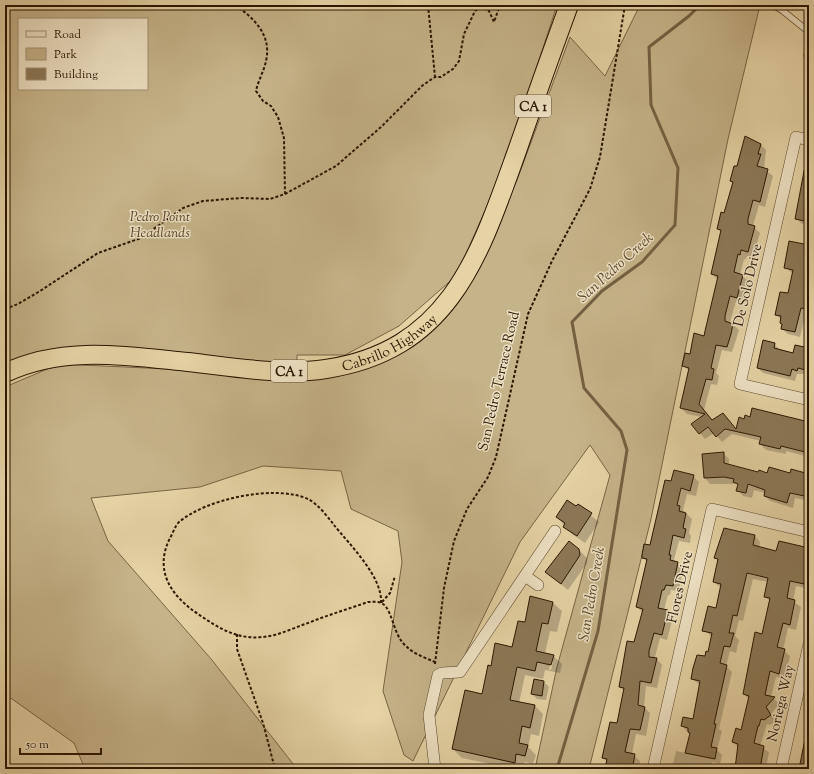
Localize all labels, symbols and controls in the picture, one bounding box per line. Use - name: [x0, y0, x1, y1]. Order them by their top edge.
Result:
- legend: [18, 18, 148, 90]
- text: Road: [54, 26, 81, 44]
- text: Park: [54, 46, 77, 64]
- text: Building: [54, 66, 98, 84]
- road number: CA 1: [515, 95, 551, 117]
- park label: Pedro Point Headlands: [130, 208, 190, 244]
- water label: San Pedro Creek: [574, 228, 659, 308]
- street label: De Solo Drive: [730, 242, 768, 329]
- street label: San Pedro Terrace Road: [474, 310, 526, 453]
- street label: Cabrillo Highway: [340, 311, 443, 378]
- road number: CA 1: [271, 360, 307, 382]
- water label: San Pedro Creek: [574, 545, 611, 643]
- street label: Flores Drive: [663, 550, 699, 625]
- street label: Noriega Way: [763, 663, 801, 744]
- scale bar: [20, 730, 101, 756]
- text: 50 m: [25, 736, 49, 754]

